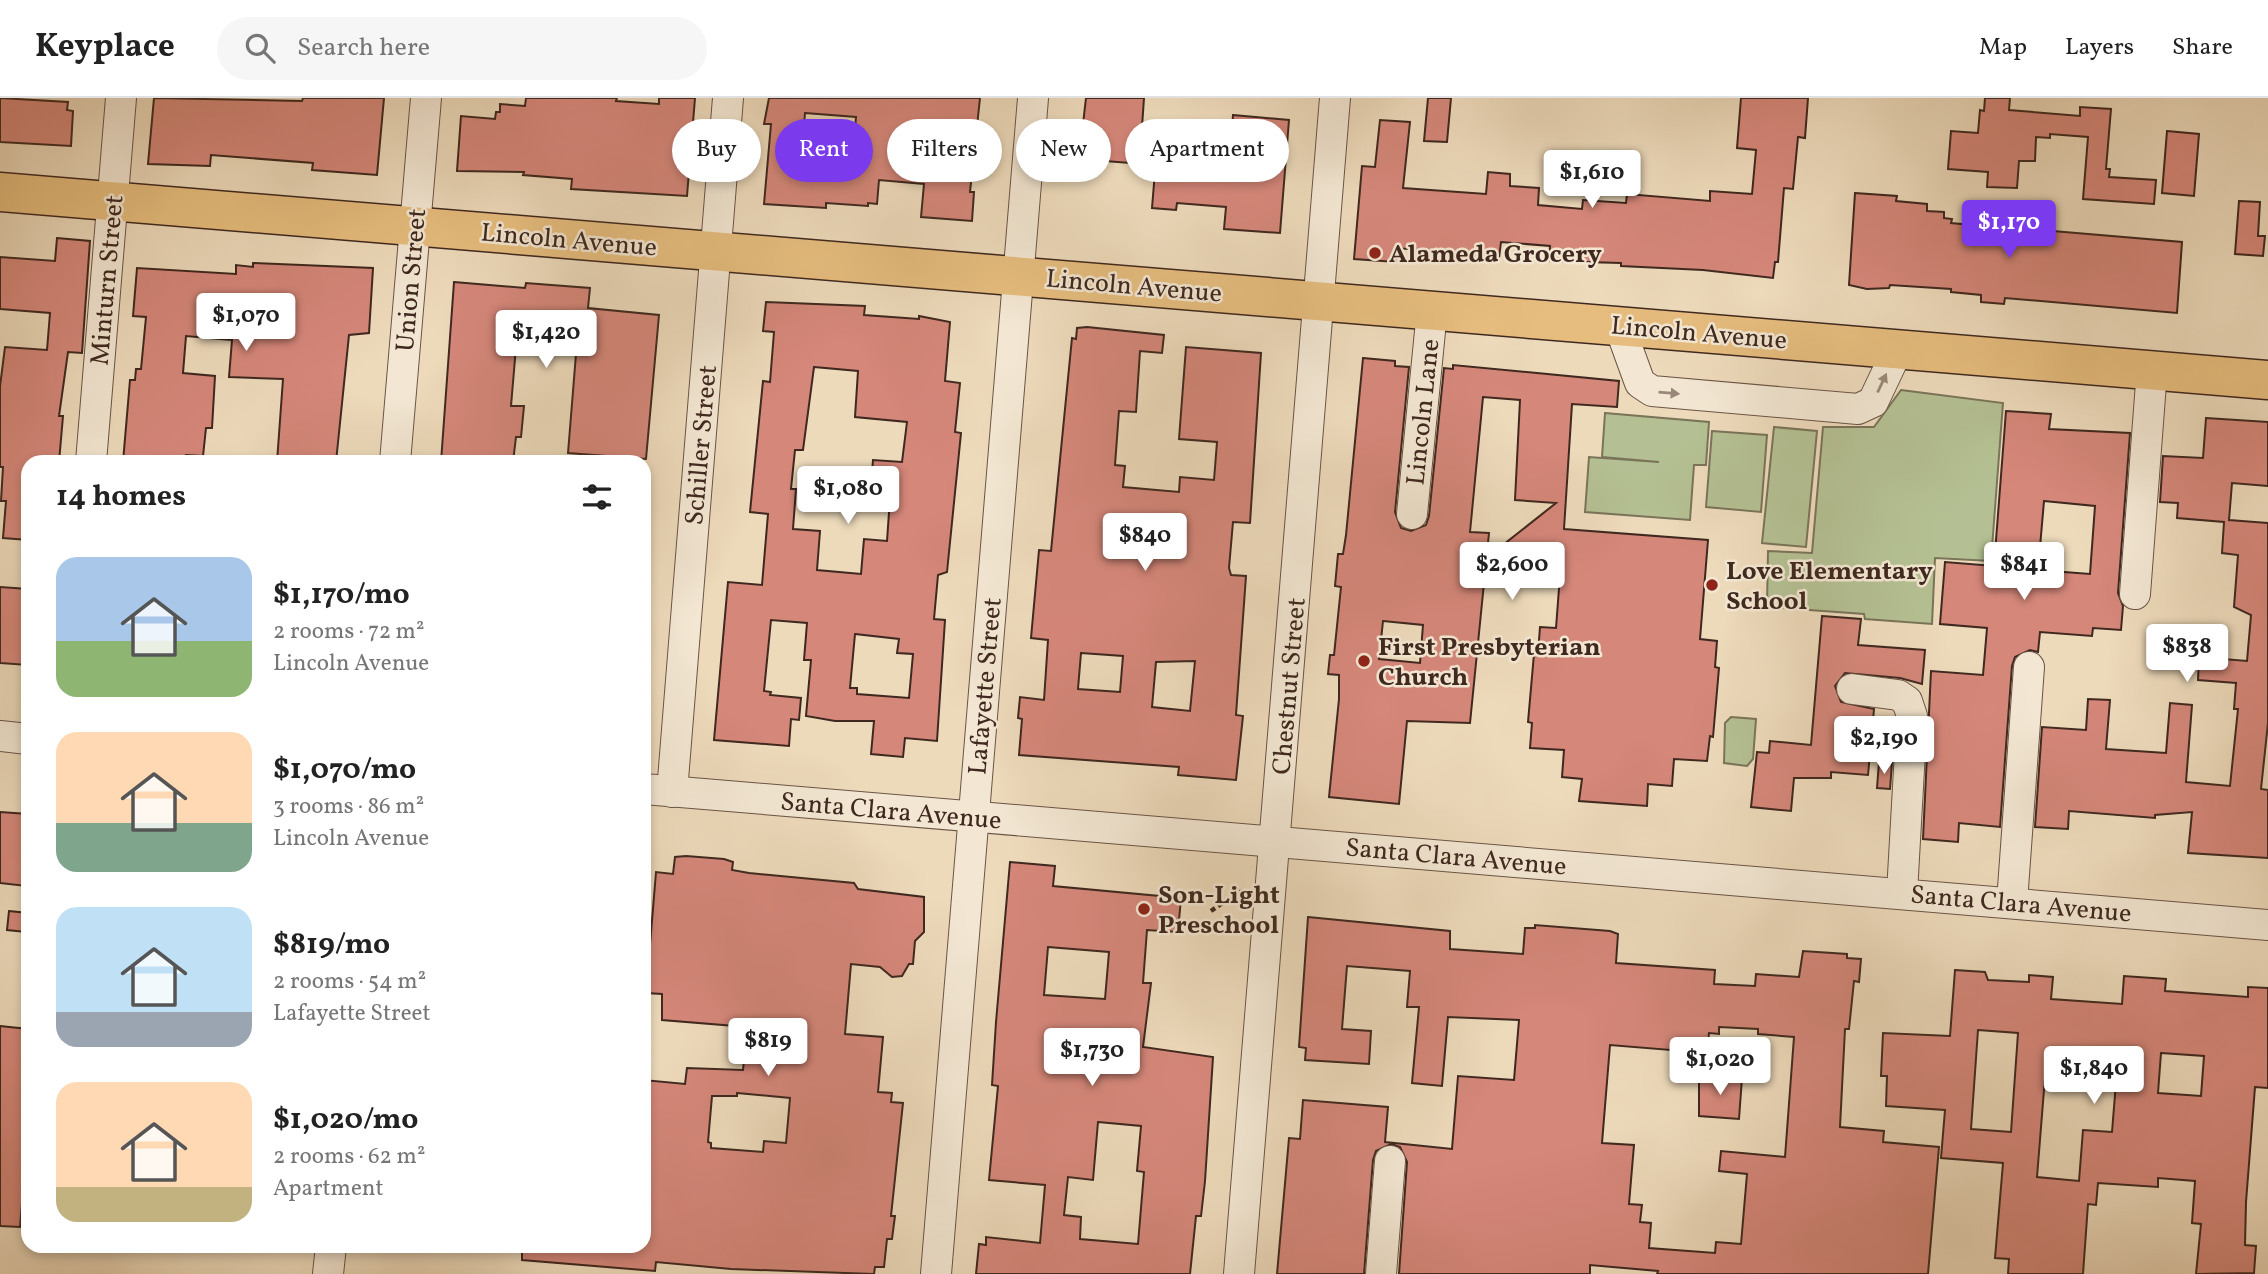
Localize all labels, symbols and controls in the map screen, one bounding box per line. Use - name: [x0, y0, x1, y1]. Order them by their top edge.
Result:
- search box: [217, 17, 707, 80]
- text: Keyplace: [35, 25, 175, 71]
- icon: search: [241, 29, 279, 67]
- text: Search here: [297, 30, 430, 66]
- text: Map: [1979, 31, 2027, 65]
- text: Layers: [2065, 31, 2134, 65]
- text: Share: [2172, 31, 2233, 65]
- chip: Buy: [672, 119, 761, 182]
- chip: Rent: [775, 119, 873, 182]
- chip: Filters: [887, 119, 1002, 182]
- chip: New: [1016, 119, 1111, 182]
- chip: Apartment: [1125, 119, 1289, 182]
- pin: $1,610: [1535, 150, 1649, 210]
- text: $1,610: [1560, 157, 1624, 189]
- street label: Minturn Street: [83, 193, 133, 367]
- pin: $1,170: [1952, 200, 2066, 260]
- street label: Union Street: [388, 207, 436, 353]
- text: $1,170: [1978, 207, 2040, 239]
- street label: Lincoln Avenue: [479, 215, 658, 267]
- place label: Alameda Grocery: [1389, 237, 1602, 273]
- marker: Alameda Grocery: [1367, 245, 1383, 261]
- street label: Lincoln Avenue: [1044, 261, 1223, 313]
- pin: $1,070: [189, 294, 303, 353]
- text: $1,070: [212, 300, 280, 332]
- street label: Lincoln Avenue: [1609, 308, 1788, 360]
- pin: $1,420: [489, 310, 603, 370]
- text: $1,420: [512, 317, 580, 349]
- street label: Lincoln Lane: [1398, 337, 1450, 487]
- street label: Schiller Street: [677, 364, 727, 527]
- one-way arrow: [1876, 373, 1888, 393]
- one-way arrow: [1658, 388, 1680, 399]
- pin: $1,080: [791, 466, 905, 526]
- text: $1,080: [813, 473, 883, 505]
- text: 14 homes: [56, 476, 186, 518]
- icon: filters: [578, 478, 616, 516]
- pin: $840: [1104, 514, 1186, 573]
- text: $840: [1119, 520, 1171, 552]
- pin: $2,600: [1455, 542, 1569, 602]
- pin: $841: [1983, 542, 2065, 602]
- text: $2,600: [1476, 549, 1548, 581]
- text: $841: [2000, 549, 2048, 581]
- place label: Love Elementary School: [1726, 554, 1933, 620]
- text: $1,170/mo: [273, 574, 410, 616]
- marker: Love Elementary School: [1704, 577, 1720, 593]
- icon: home: [112, 585, 196, 669]
- street label: Lafayette Street: [960, 596, 1012, 776]
- street label: Chestnut Street: [1264, 596, 1316, 776]
- text: 2 rooms · 72 m²: [273, 616, 424, 648]
- pin: $838: [2146, 624, 2228, 684]
- place label: First Presbyterian Church: [1378, 630, 1601, 696]
- text: $838: [2162, 631, 2212, 663]
- text: Lincoln Avenue: [273, 648, 429, 680]
- marker: First Presbyterian Church: [1356, 653, 1372, 669]
- pin: $2,190: [1827, 716, 1941, 776]
- text: $2,190: [1850, 723, 1918, 755]
- text: $1,070/mo: [273, 749, 416, 791]
- icon: home: [112, 760, 196, 844]
- street label: Santa Clara Avenue: [779, 784, 1003, 840]
- text: 3 rooms · 86 m²: [273, 791, 424, 823]
- text: Lincoln Avenue: [273, 823, 429, 855]
- street label: Santa Clara Avenue: [1344, 830, 1568, 886]
- street label: Santa Clara Avenue: [1909, 877, 2133, 933]
- place label: Son-Light Preschool: [1158, 878, 1280, 944]
- marker: Son-Light Preschool: [1136, 901, 1152, 917]
- text: $819/mo: [273, 924, 390, 966]
- icon: home: [112, 935, 196, 1019]
- text: 2 rooms · 54 m²: [273, 966, 426, 998]
- text: Lafayette Street: [273, 998, 431, 1030]
- pin: $819: [727, 1018, 809, 1078]
- text: $819: [744, 1025, 792, 1057]
- pin: $1,730: [1035, 1028, 1149, 1088]
- text: $1,730: [1060, 1035, 1124, 1067]
- pin: $1,020: [1663, 1038, 1777, 1097]
- text: $1,020: [1686, 1044, 1754, 1076]
- pin: $1,840: [2037, 1046, 2151, 1106]
- text: $1,840: [2060, 1053, 2128, 1085]
- text: $1,020/mo: [273, 1099, 418, 1141]
- icon: home: [112, 1110, 196, 1194]
- text: 2 rooms · 62 m²: [273, 1141, 425, 1173]
- text: Apartment: [273, 1173, 384, 1205]

